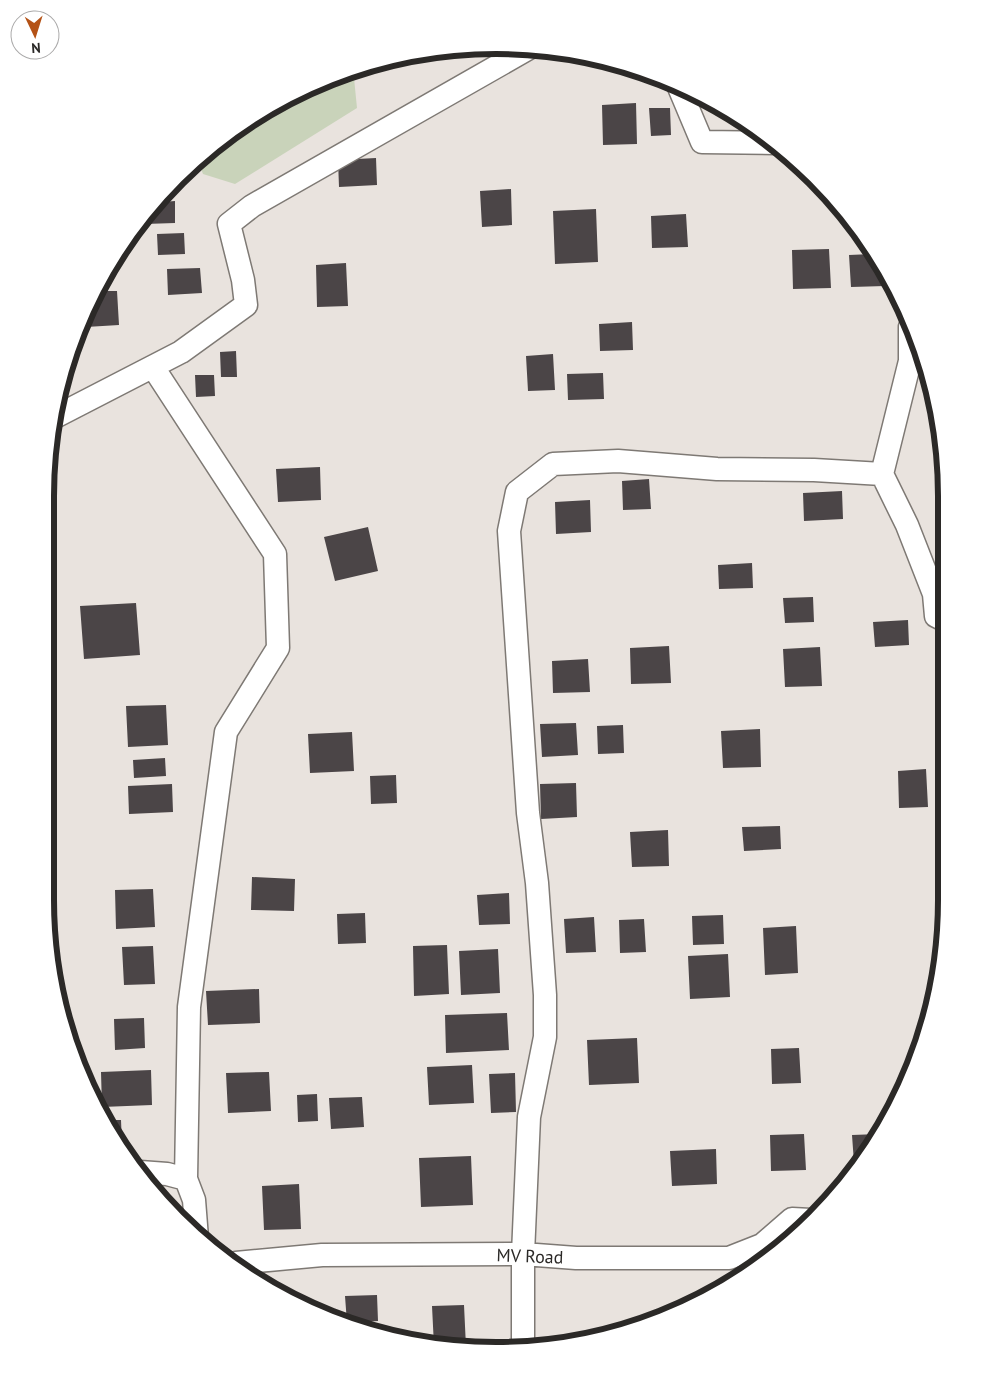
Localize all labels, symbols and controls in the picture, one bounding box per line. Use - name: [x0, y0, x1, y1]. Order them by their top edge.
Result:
- north arrow: [10, 10, 60, 60]
- text: N: [31, 39, 41, 57]
- street label: MV Road: [496, 1243, 564, 1269]

